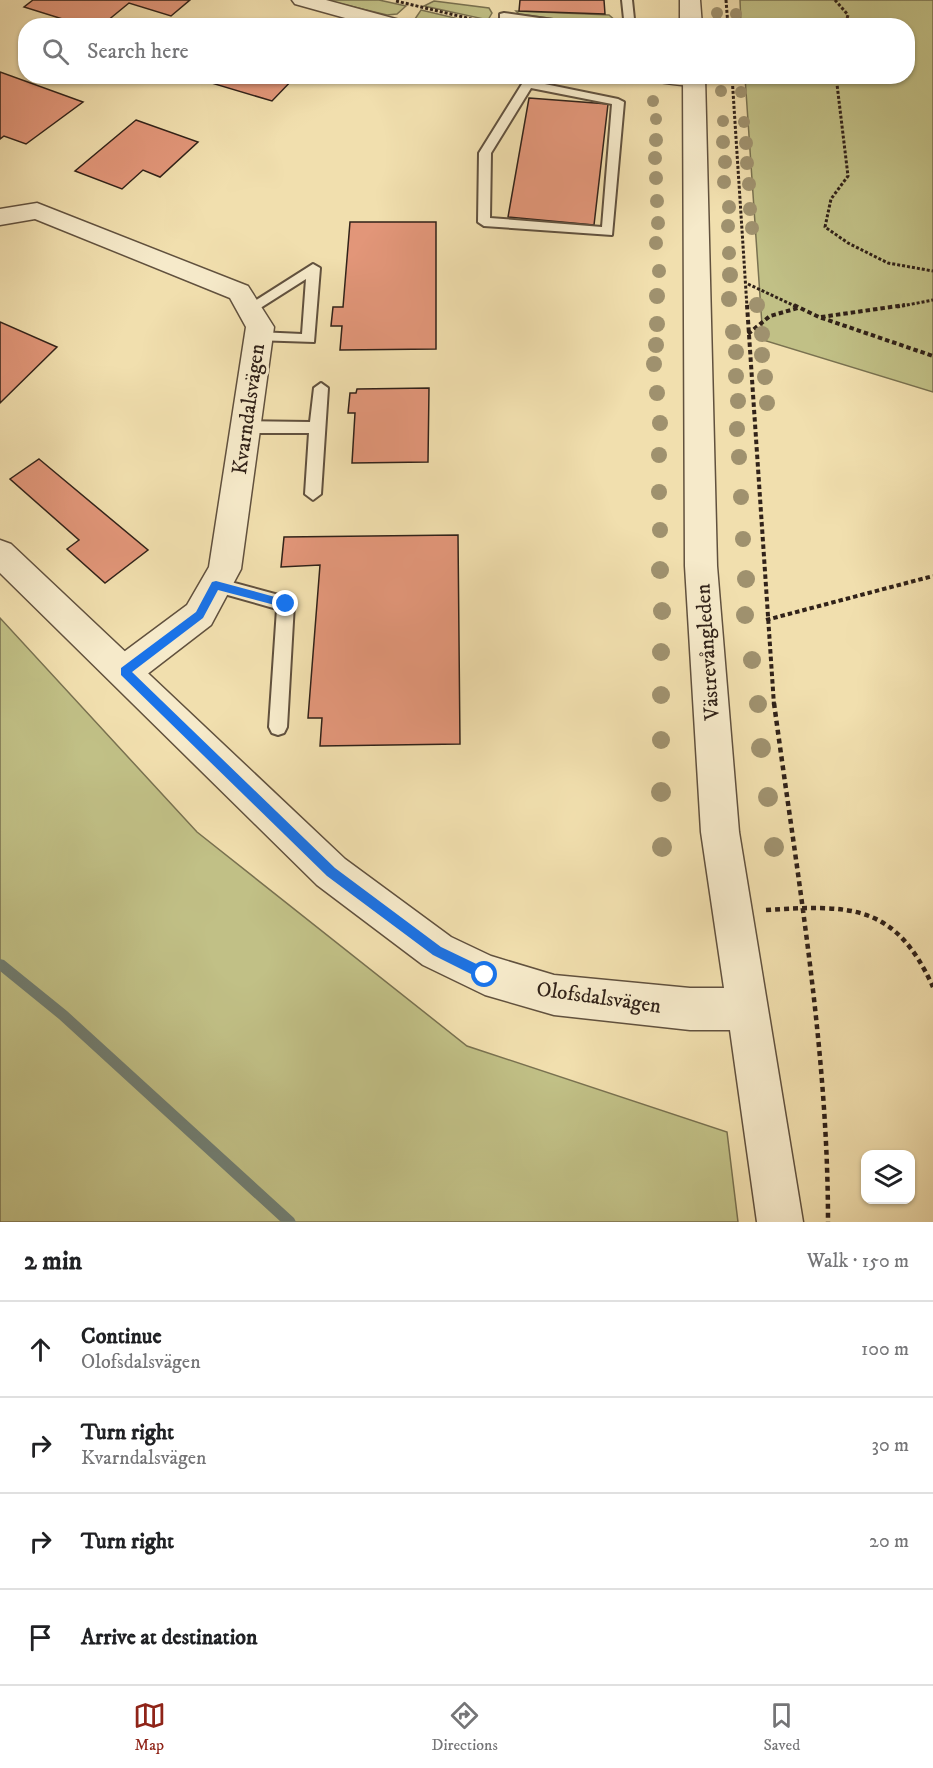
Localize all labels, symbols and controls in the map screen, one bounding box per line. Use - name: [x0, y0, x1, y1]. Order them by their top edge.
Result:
- search box: [18, 18, 915, 84]
- icon: search: [39, 35, 72, 68]
- text: Search here: [87, 38, 189, 65]
- street label: Kvarndalsvägen: [227, 342, 271, 476]
- street label: Västrevångleden: [690, 583, 726, 722]
- route end: [272, 590, 298, 616]
- route start: [471, 961, 497, 987]
- street label: Olofsdalsvägen: [535, 976, 663, 1020]
- map controls: [861, 1150, 915, 1204]
- button: layers: [861, 1150, 915, 1204]
- text: 2 min: [24, 1245, 82, 1278]
- text: Walk · 150 m: [807, 1249, 909, 1274]
- text: Continue: [81, 1323, 162, 1350]
- icon: ahead: [24, 1333, 57, 1366]
- text: 100 m: [861, 1337, 909, 1362]
- text: Olofsdalsvägen: [81, 1350, 201, 1375]
- text: Turn right: [81, 1419, 174, 1446]
- icon: right: [24, 1429, 57, 1462]
- text: 30 m: [871, 1433, 909, 1458]
- text: Kvarndalsvägen: [81, 1446, 207, 1471]
- icon: right: [24, 1525, 57, 1558]
- text: Turn right: [81, 1528, 174, 1555]
- text: 20 m: [869, 1529, 909, 1554]
- icon: arrive: [24, 1621, 57, 1654]
- text: Arrive at destination: [81, 1624, 258, 1651]
- tab: Map: [133, 1699, 166, 1755]
- tab: Directions: [431, 1699, 498, 1755]
- tab: Saved: [763, 1699, 800, 1755]

